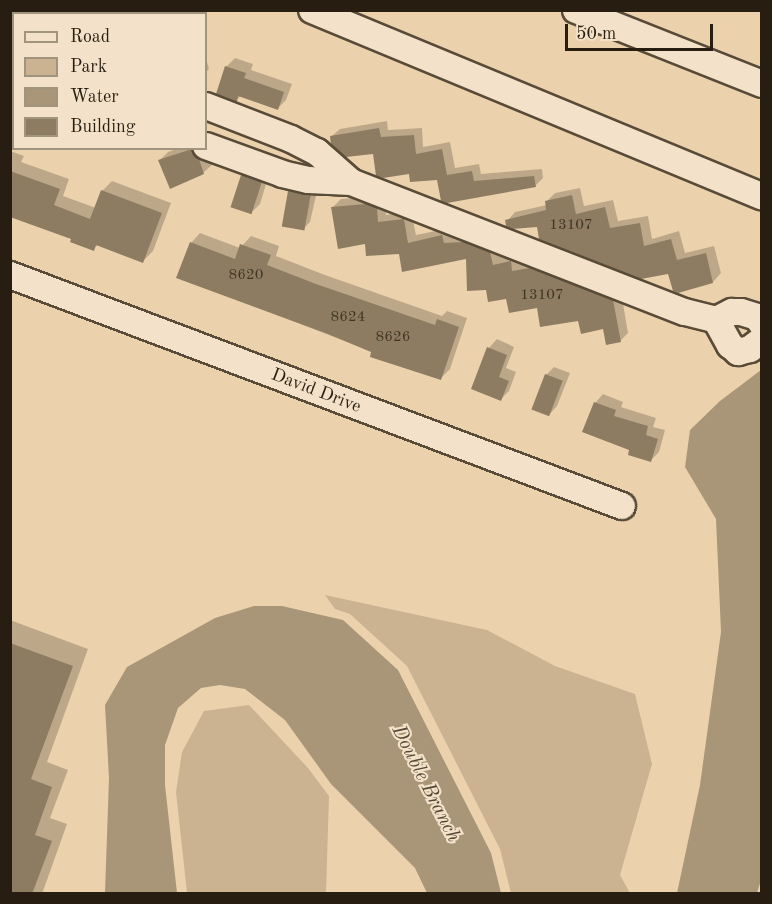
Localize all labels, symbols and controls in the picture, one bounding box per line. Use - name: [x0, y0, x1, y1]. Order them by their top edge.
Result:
- legend: [12, 12, 207, 150]
- scale bar: [568, 12, 716, 50]
- text: 50 m: [576, 25, 616, 43]
- text: Road: [70, 28, 110, 46]
- text: Park: [70, 58, 107, 76]
- text: Water: [70, 88, 119, 106]
- text: Building: [70, 118, 135, 136]
- house number: 13107: [549, 217, 593, 235]
- house number: 8620: [229, 267, 263, 285]
- house number: 13107: [520, 287, 564, 305]
- house number: 8624: [331, 309, 365, 327]
- house number: 8626: [376, 329, 410, 347]
- street label: David Drive: [268, 364, 364, 418]
- water label: Double Branch: [385, 721, 465, 847]

